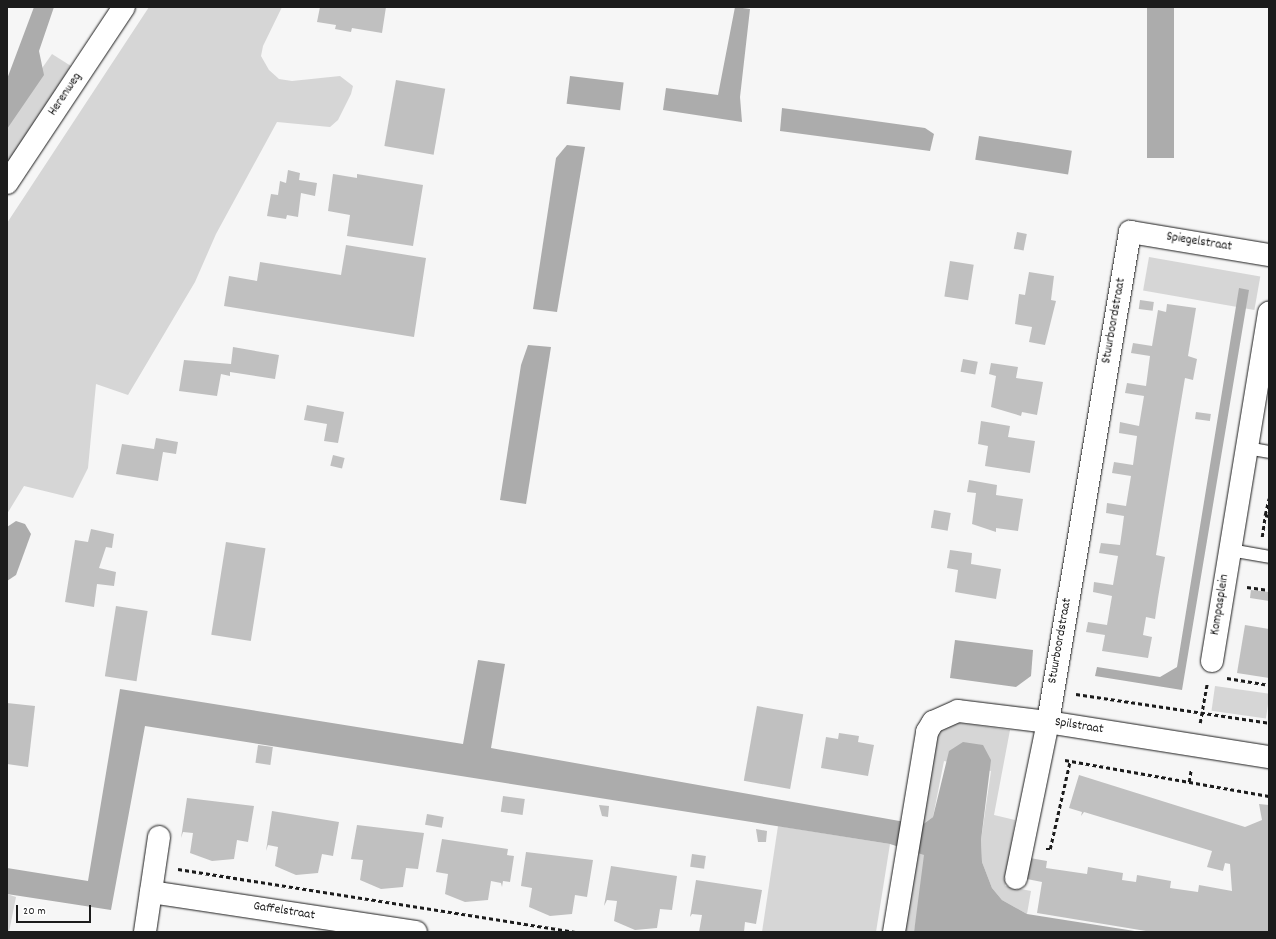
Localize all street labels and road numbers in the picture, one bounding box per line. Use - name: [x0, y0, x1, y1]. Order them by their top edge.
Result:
- street label: Herenweg: [46, 70, 86, 120]
- street label: Spiegelstraat: [1165, 230, 1233, 256]
- street label: Stuurboordstraat: [1100, 277, 1130, 365]
- street label: Kompasplein: [1208, 573, 1234, 637]
- street label: Stuurboordstraat: [1046, 597, 1076, 685]
- street label: Spilstraat: [1053, 715, 1105, 739]
- street label: Gaffelstraat: [252, 899, 316, 925]

